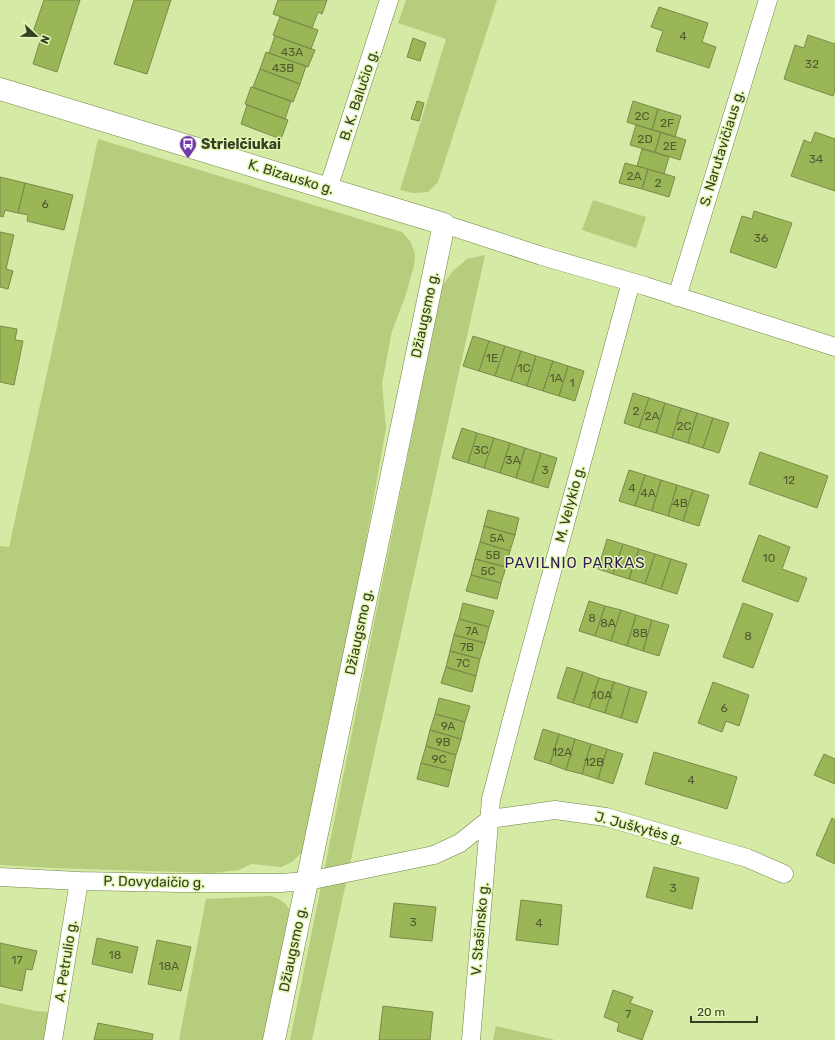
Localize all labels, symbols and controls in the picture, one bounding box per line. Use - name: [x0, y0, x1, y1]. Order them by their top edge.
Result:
- north arrow: [16, 16, 56, 56]
- house number: 4: [679, 29, 687, 43]
- text: N: [37, 33, 52, 46]
- house number: 43A: [281, 45, 303, 59]
- street label: B. K. Balučio g.: [336, 47, 382, 143]
- house number: 32: [805, 57, 819, 71]
- house number: 43B: [272, 61, 294, 75]
- street label: S. Narutavičiaus g.: [696, 88, 748, 208]
- house number: 2C: [634, 109, 650, 123]
- house number: 2F: [660, 116, 674, 130]
- house number: 2D: [637, 132, 653, 146]
- bus stop icon: Strielčiukai: [178, 134, 198, 159]
- place label: Strielčiukai: [201, 136, 281, 153]
- house number: 2E: [663, 139, 677, 153]
- house number: 34: [809, 152, 824, 166]
- street label: K. Bizausko g.: [246, 156, 336, 198]
- house number: 2A: [626, 169, 642, 183]
- house number: 2: [654, 176, 662, 190]
- house number: 6: [41, 197, 49, 211]
- house number: 36: [754, 231, 768, 245]
- street label: Džiaugsmo g.: [408, 270, 442, 360]
- house number: 1E: [486, 351, 498, 365]
- house number: 1C: [517, 361, 531, 375]
- house number: 1A: [549, 371, 563, 385]
- house number: 1: [569, 376, 575, 390]
- house number: 2: [632, 404, 640, 418]
- house number: 2A: [644, 409, 660, 423]
- house number: 2C: [676, 419, 692, 433]
- house number: 3C: [473, 443, 489, 457]
- house number: 3A: [505, 453, 521, 467]
- house number: 3: [541, 463, 549, 477]
- street label: M. Velykio g.: [552, 464, 588, 544]
- house number: 12: [783, 473, 795, 487]
- house number: 4: [628, 481, 636, 495]
- house number: 4A: [640, 486, 656, 500]
- house number: 4B: [672, 496, 688, 510]
- house number: 5A: [489, 531, 505, 545]
- house number: 5B: [485, 548, 501, 562]
- house number: 10: [763, 551, 775, 565]
- district label: PAVILNIO PARKAS: [504, 554, 646, 572]
- house number: 5C: [480, 564, 496, 578]
- street label: Džiaugsmo g.: [342, 587, 376, 677]
- house number: 8: [588, 611, 596, 625]
- house number: 8A: [600, 616, 616, 630]
- house number: 7A: [465, 624, 479, 638]
- house number: 8B: [632, 626, 648, 640]
- house number: 8: [744, 629, 752, 643]
- house number: 7B: [460, 640, 474, 654]
- house number: 7C: [456, 656, 470, 670]
- house number: 10A: [592, 688, 612, 702]
- house number: 6: [720, 701, 728, 715]
- house number: 9A: [441, 719, 455, 733]
- house number: 9B: [435, 735, 451, 749]
- house number: 12A: [552, 745, 572, 759]
- house number: 9C: [431, 752, 447, 766]
- house number: 12B: [584, 755, 604, 769]
- house number: 4: [687, 773, 695, 787]
- street label: J. Juškytės g.: [593, 808, 685, 848]
- street label: P. Dovydaičio g.: [103, 873, 205, 891]
- house number: 3: [669, 881, 677, 895]
- street label: V. Stašinsko g.: [467, 882, 493, 976]
- street label: Džiaugsmo g.: [276, 904, 310, 994]
- house number: 3: [409, 915, 417, 929]
- house number: 4: [535, 916, 543, 930]
- street label: A. Petrulio g.: [51, 919, 81, 1003]
- house number: 18: [109, 948, 121, 962]
- house number: 17: [11, 953, 23, 967]
- house number: 18A: [159, 959, 179, 973]
- scale bar: [691, 998, 757, 1024]
- text: 20 m: [697, 1005, 725, 1019]
- house number: 7: [625, 1007, 631, 1021]

